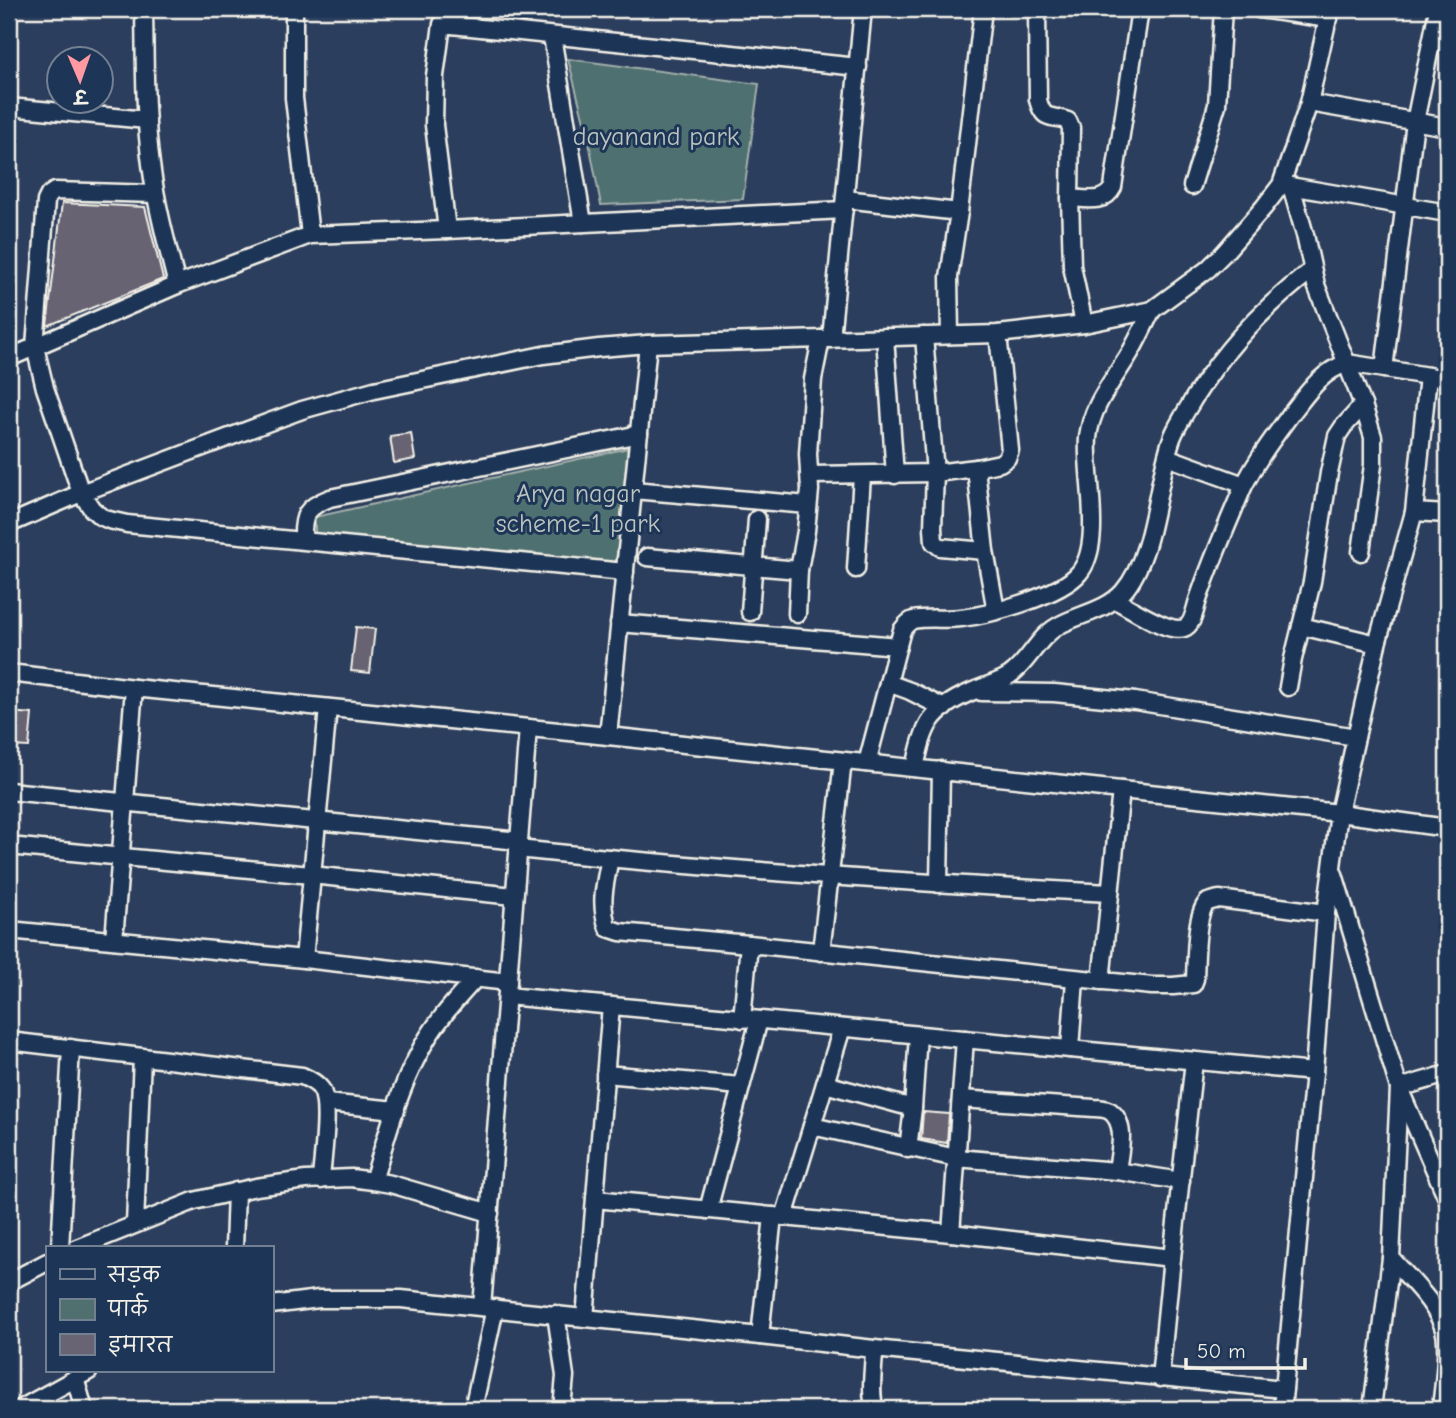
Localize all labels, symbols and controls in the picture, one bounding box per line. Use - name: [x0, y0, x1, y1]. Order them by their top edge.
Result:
- north arrow: [46, 46, 116, 116]
- text: उ: [72, 85, 89, 107]
- park label: dayanand park: [573, 122, 740, 152]
- park label: Arya nagar scheme-1 park: [496, 479, 661, 539]
- legend: [46, 1246, 273, 1372]
- text: सड़क: [107, 1263, 161, 1288]
- text: पार्क: [107, 1292, 149, 1321]
- scale bar: [1186, 1327, 1306, 1371]
- text: इमारत: [108, 1333, 174, 1357]
- text: 50 m: [1197, 1339, 1246, 1363]

